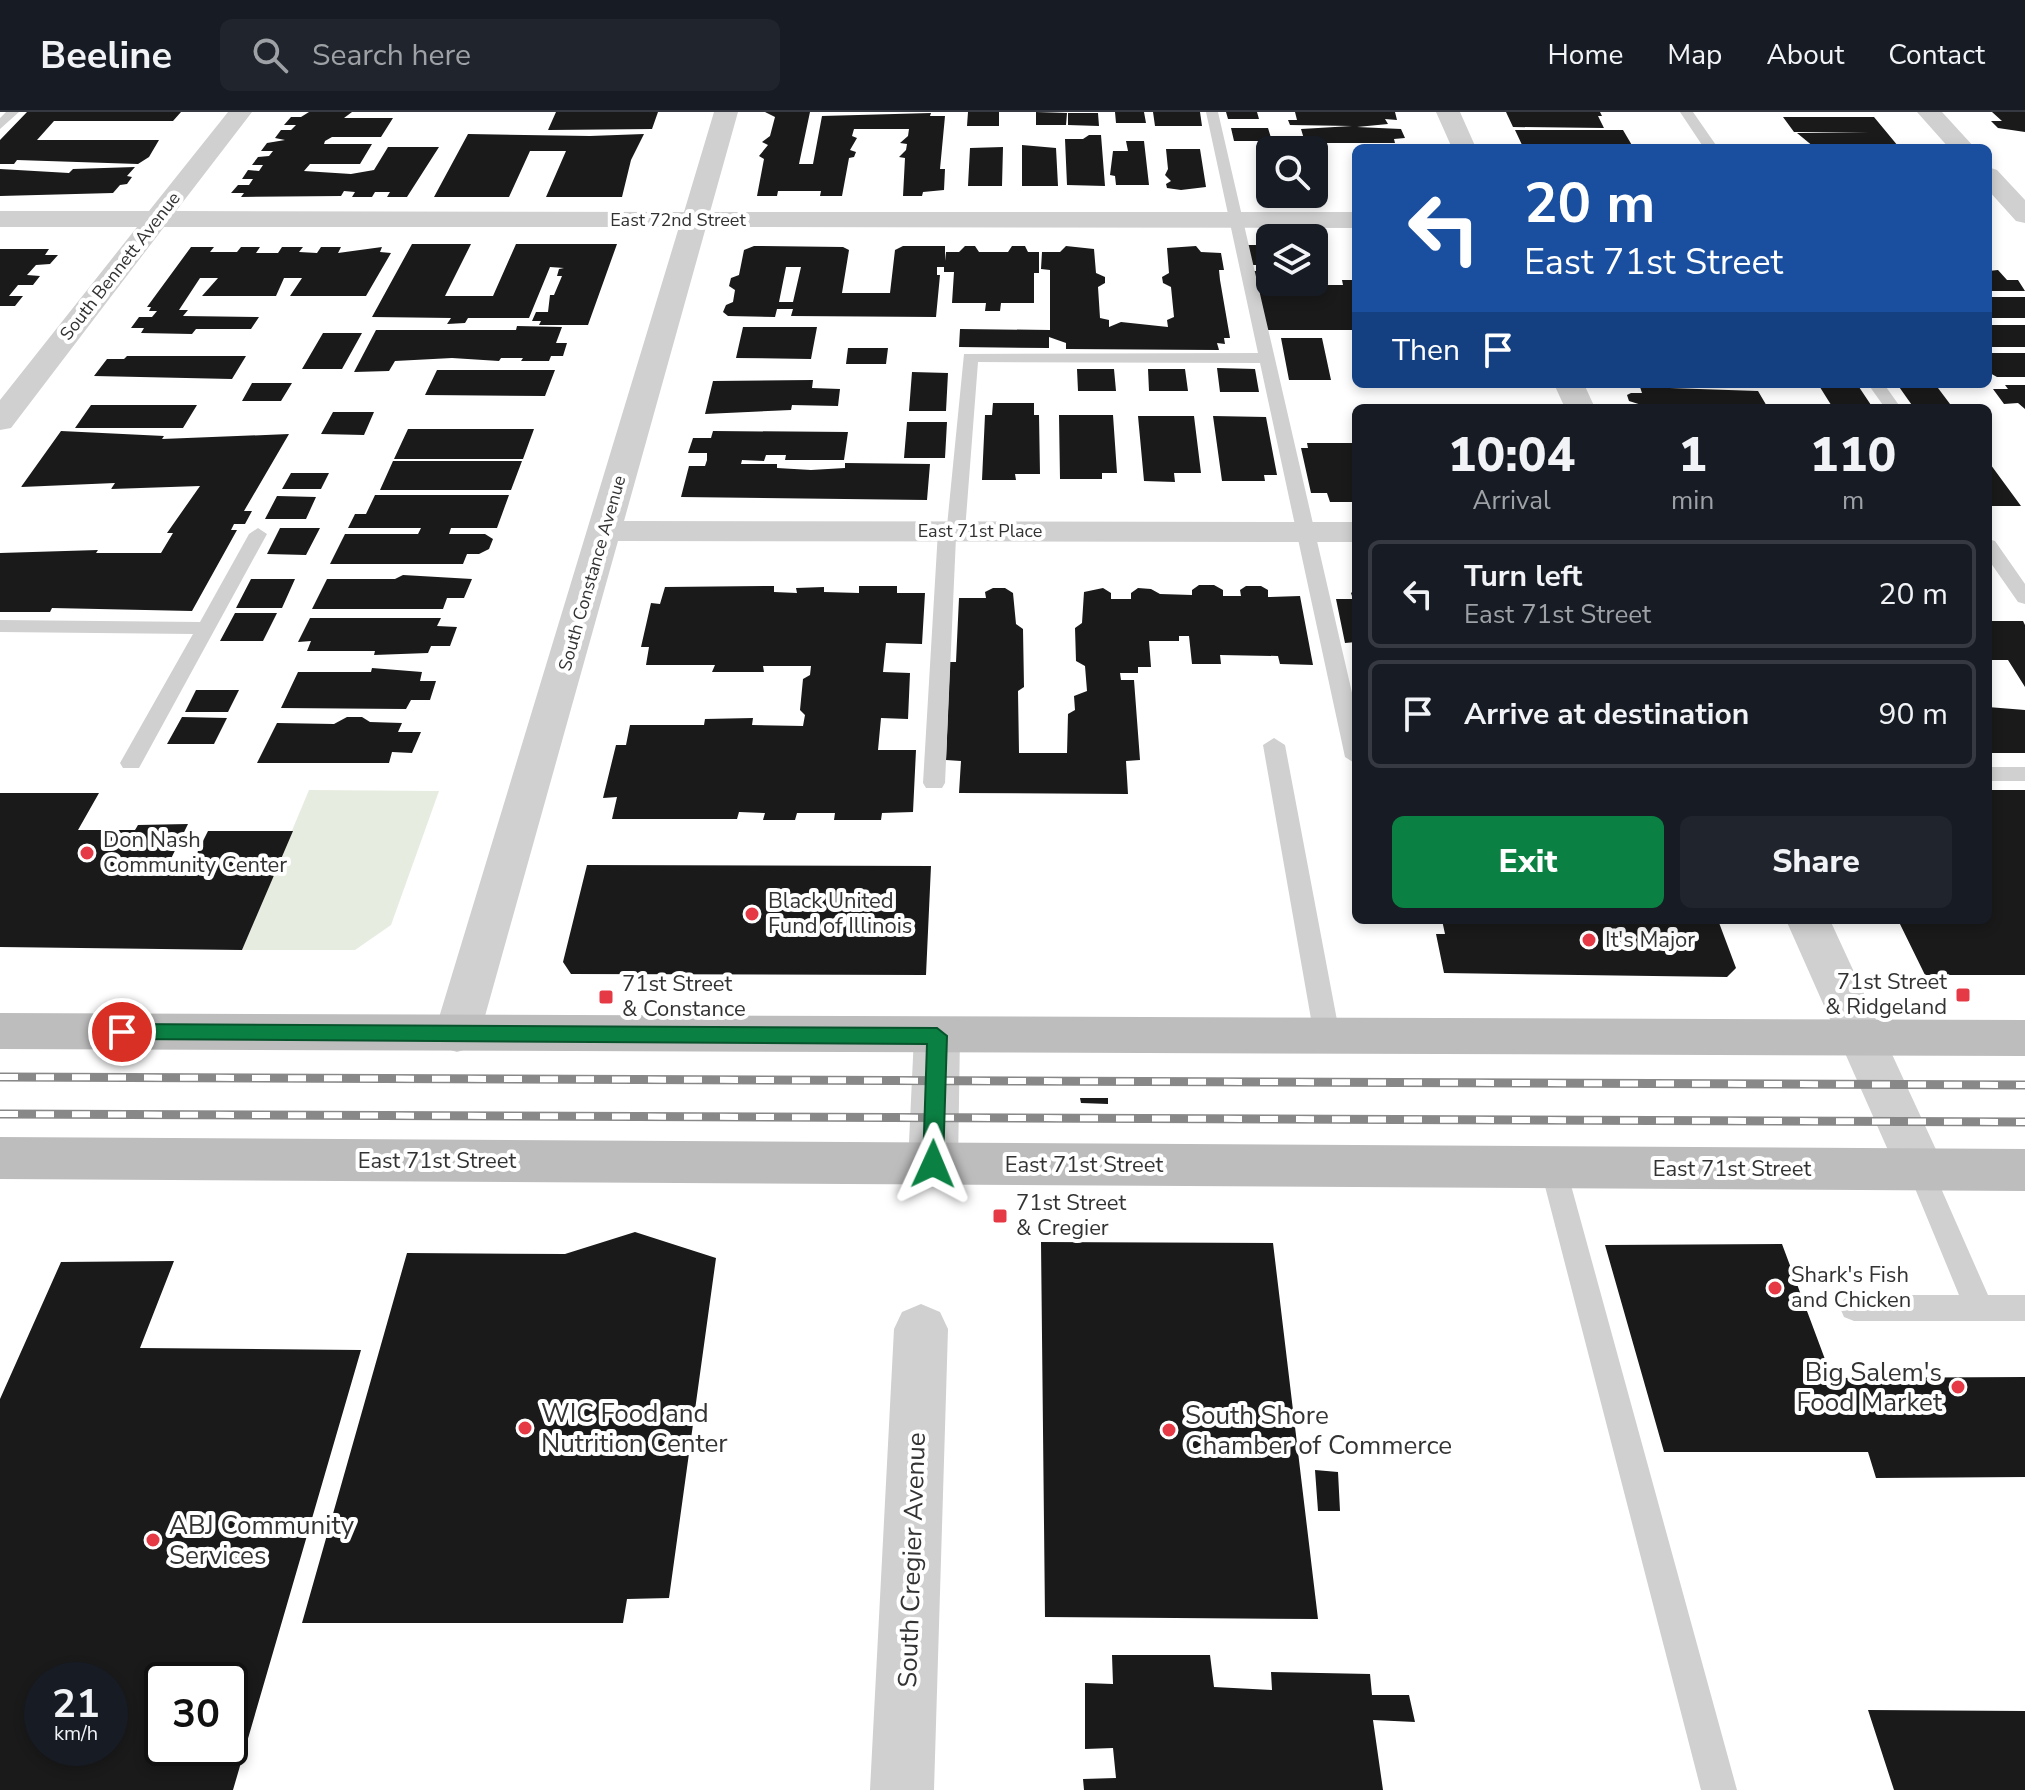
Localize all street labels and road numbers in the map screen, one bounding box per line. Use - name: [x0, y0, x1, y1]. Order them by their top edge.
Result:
- street label: South Bennett Avenue: [54, 187, 186, 345]
- street label: East 72nd Street: [610, 208, 746, 232]
- street label: South Constance Avenue: [553, 472, 631, 674]
- street label: East 71st Place: [918, 519, 1042, 543]
- street label: East 71st Street: [358, 1146, 516, 1176]
- street label: East 71st Street: [1005, 1150, 1163, 1180]
- street label: East 71st Street: [1653, 1154, 1811, 1184]
- street label: South Cregier Avenue: [890, 1432, 934, 1688]

